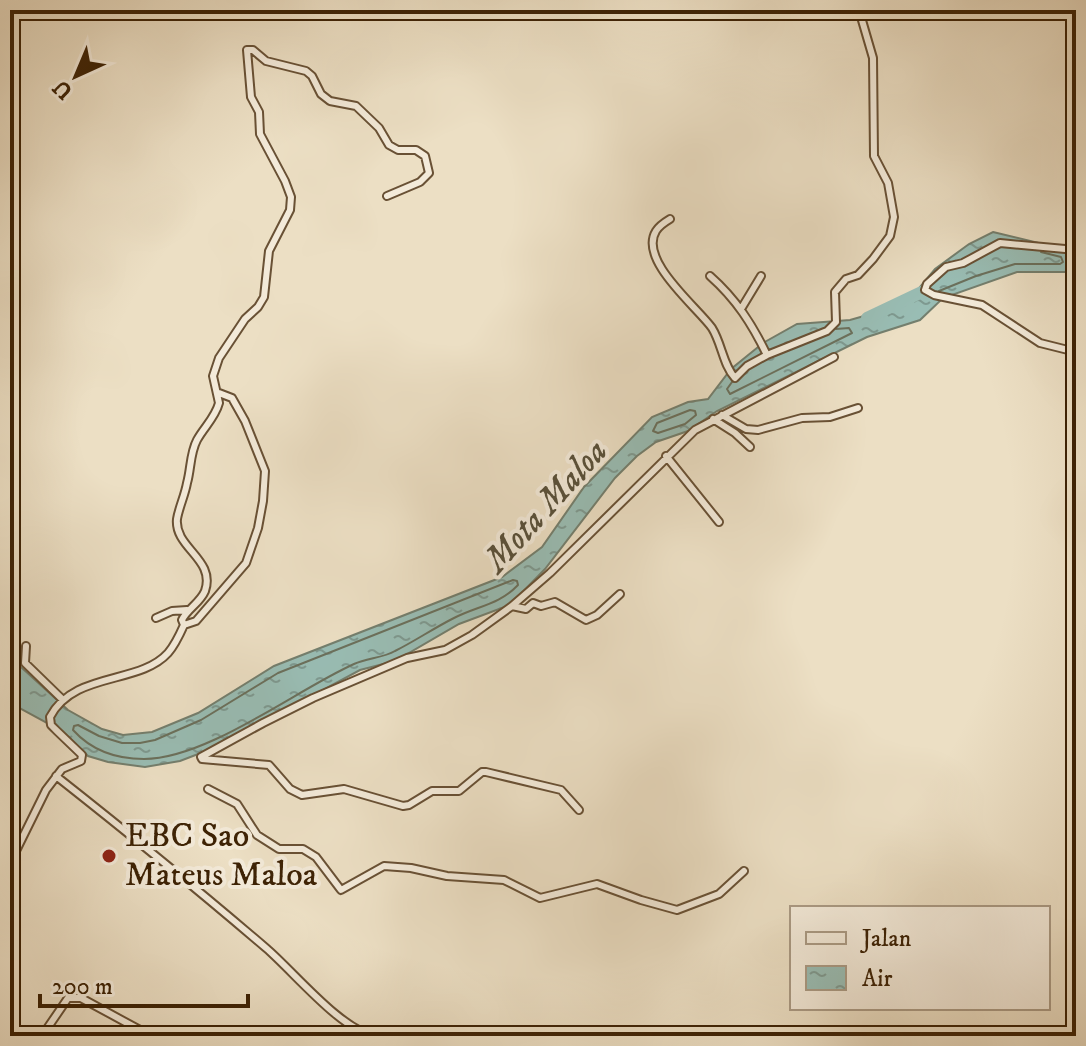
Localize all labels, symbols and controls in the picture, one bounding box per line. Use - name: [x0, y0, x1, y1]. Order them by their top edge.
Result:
- north arrow: [36, 36, 116, 116]
- text: U: [48, 74, 79, 105]
- water label: Mota Maloa: [472, 430, 618, 584]
- place label: EBC Sao Mateus Maloa: [125, 815, 318, 896]
- marker: EBC Sao Mateus Maloa: [100, 847, 118, 865]
- legend: [790, 906, 1050, 1010]
- text: Jalan: [860, 924, 912, 954]
- scale bar: [40, 958, 248, 1008]
- text: Air: [862, 964, 892, 994]
- text: 200 m: [52, 972, 113, 1002]

